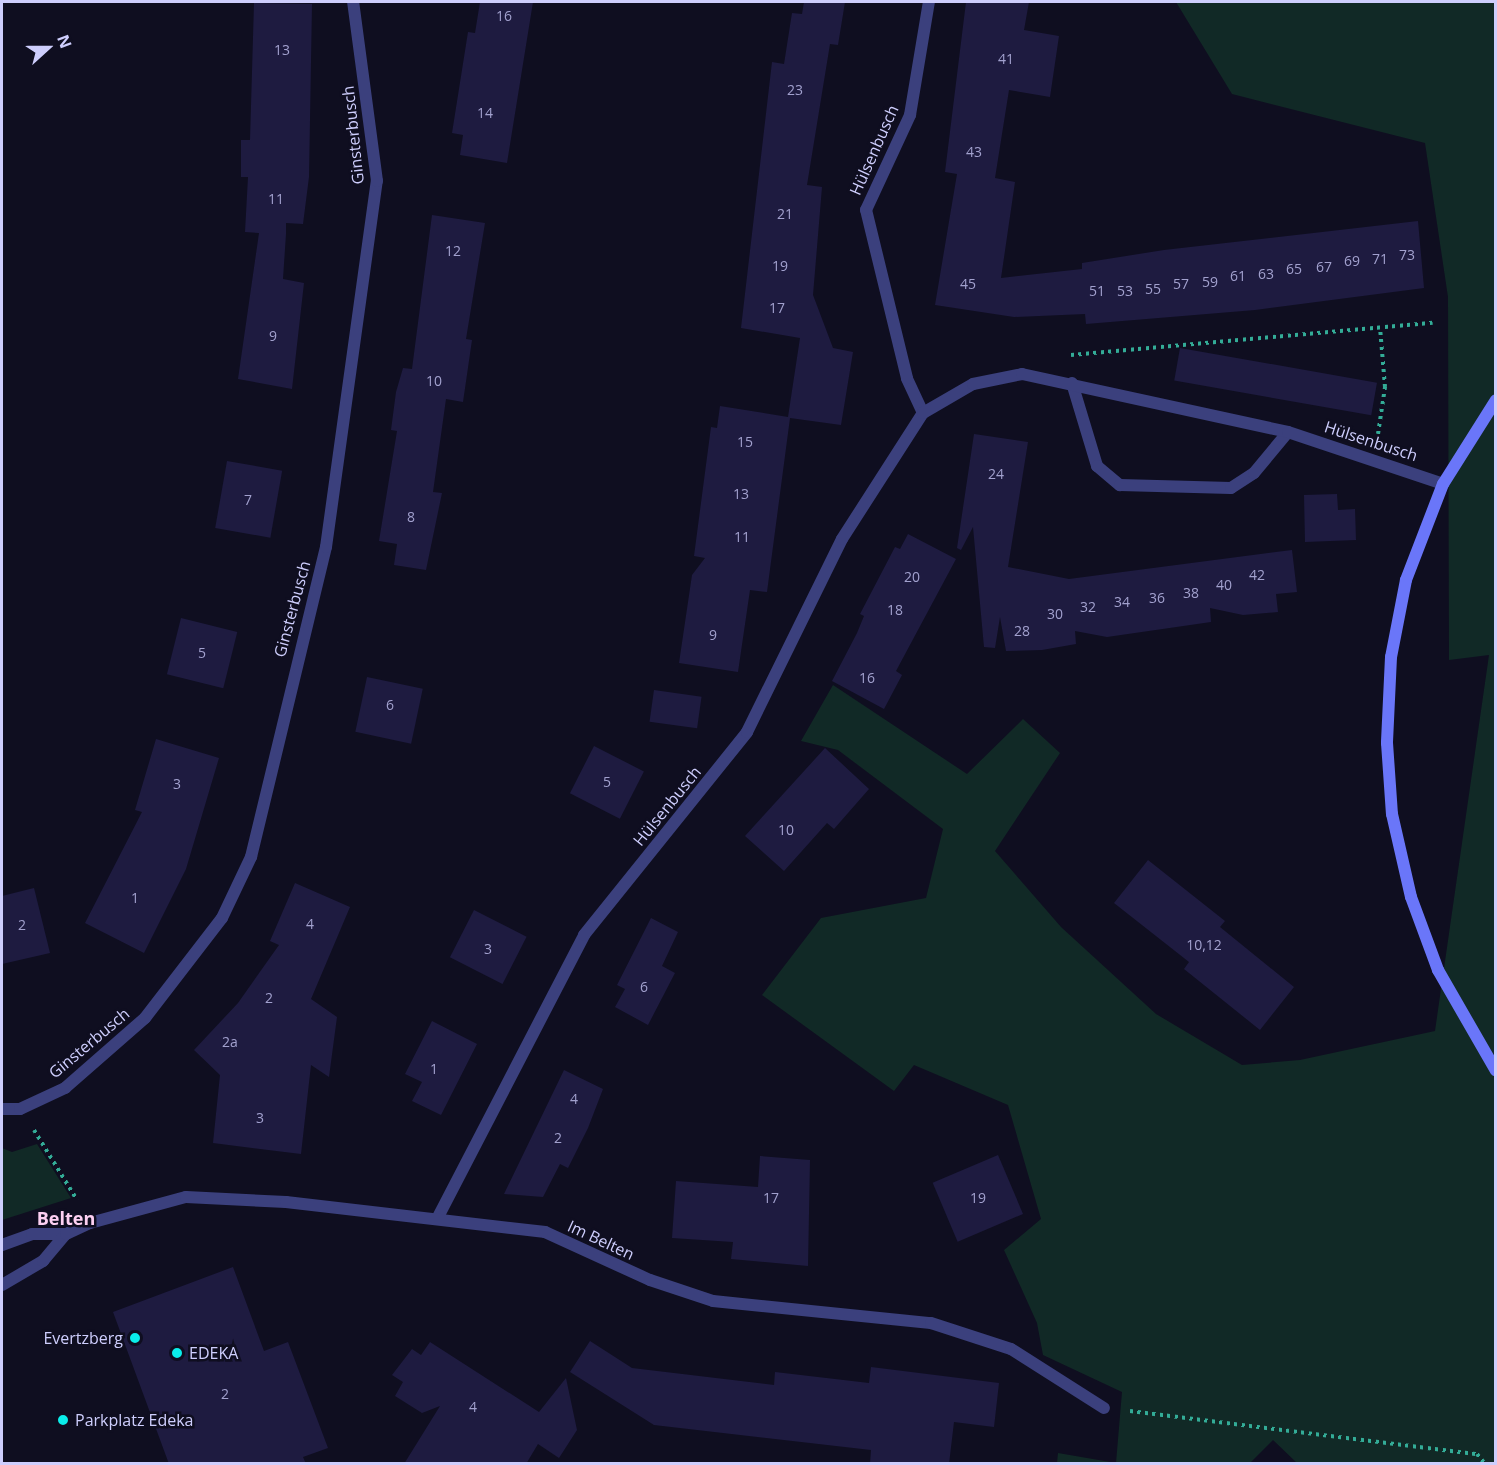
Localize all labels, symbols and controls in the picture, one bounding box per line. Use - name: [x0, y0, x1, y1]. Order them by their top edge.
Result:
- house number: 16: [496, 8, 512, 24]
- north arrow: [18, 18, 78, 78]
- text: N: [52, 32, 77, 52]
- house number: 13: [274, 42, 290, 58]
- house number: 41: [998, 51, 1014, 67]
- house number: 23: [787, 82, 803, 98]
- street label: Ginsterbusch: [338, 85, 368, 185]
- street label: Hülsenbusch: [846, 102, 902, 198]
- house number: 14: [477, 105, 493, 121]
- house number: 43: [966, 144, 982, 160]
- house number: 11: [268, 191, 284, 207]
- house number: 21: [777, 206, 793, 222]
- house number: 12: [445, 243, 461, 259]
- house number: 73: [1399, 247, 1415, 263]
- house number: 71: [1372, 251, 1388, 267]
- house number: 69: [1344, 253, 1360, 269]
- house number: 19: [772, 258, 788, 274]
- house number: 67: [1316, 259, 1332, 275]
- house number: 65: [1286, 261, 1302, 277]
- house number: 63: [1258, 266, 1274, 282]
- house number: 61: [1230, 268, 1246, 284]
- house number: 59: [1202, 274, 1218, 290]
- house number: 45: [960, 276, 976, 292]
- house number: 57: [1173, 276, 1189, 292]
- house number: 55: [1145, 281, 1161, 297]
- house number: 51: [1089, 283, 1105, 299]
- house number: 53: [1117, 283, 1133, 299]
- house number: 17: [769, 300, 785, 316]
- house number: 9: [269, 328, 277, 344]
- house number: 10: [426, 373, 442, 389]
- street label: Hülsenbusch: [1322, 417, 1420, 465]
- house number: 15: [737, 434, 753, 450]
- house number: 24: [988, 466, 1004, 482]
- house number: 13: [733, 486, 749, 502]
- house number: 7: [244, 492, 252, 508]
- house number: 8: [407, 509, 415, 525]
- house number: 11: [734, 529, 750, 545]
- street label: Ginsterbusch: [270, 559, 314, 659]
- house number: 42: [1249, 567, 1265, 583]
- house number: 20: [904, 569, 920, 585]
- house number: 40: [1216, 577, 1232, 593]
- house number: 38: [1183, 585, 1199, 601]
- house number: 36: [1149, 590, 1165, 606]
- house number: 34: [1114, 594, 1130, 610]
- house number: 32: [1080, 599, 1096, 615]
- house number: 18: [887, 602, 903, 618]
- house number: 30: [1047, 606, 1063, 622]
- house number: 28: [1014, 623, 1030, 639]
- house number: 9: [709, 627, 717, 643]
- house number: 5: [198, 645, 206, 661]
- house number: 16: [859, 670, 875, 686]
- house number: 6: [386, 697, 394, 713]
- street label: Hülsenbusch: [629, 762, 705, 850]
- house number: 5: [603, 774, 611, 790]
- house number: 3: [173, 776, 181, 792]
- house number: 10: [778, 822, 794, 838]
- house number: 1: [131, 890, 139, 906]
- house number: 4: [306, 916, 314, 932]
- house number: 2: [18, 917, 26, 933]
- house number: 10,12: [1186, 937, 1222, 953]
- house number: 3: [484, 941, 492, 957]
- house number: 6: [640, 979, 648, 995]
- house number: 2: [265, 990, 273, 1006]
- street label: Ginsterbusch: [45, 1004, 133, 1082]
- house number: 2a: [222, 1034, 238, 1050]
- house number: 1: [430, 1061, 438, 1077]
- house number: 4: [570, 1091, 578, 1107]
- house number: 3: [256, 1110, 264, 1126]
- house number: 2: [554, 1130, 562, 1146]
- house number: 17: [763, 1190, 779, 1206]
- house number: 19: [970, 1190, 986, 1206]
- district label: Belten: [37, 1207, 95, 1229]
- street label: Im Belten: [565, 1216, 637, 1264]
- place label: Evertzberg: [43, 1328, 123, 1348]
- marker: Evertzberg: [128, 1331, 142, 1345]
- place label: EDEKA: [189, 1343, 238, 1363]
- marker: EDEKA: [170, 1346, 184, 1360]
- house number: 2: [221, 1386, 229, 1402]
- house number: 4: [469, 1399, 477, 1415]
- place label: Parkplatz Edeka: [75, 1410, 194, 1430]
- marker: Parkplatz Edeka: [56, 1413, 70, 1427]

